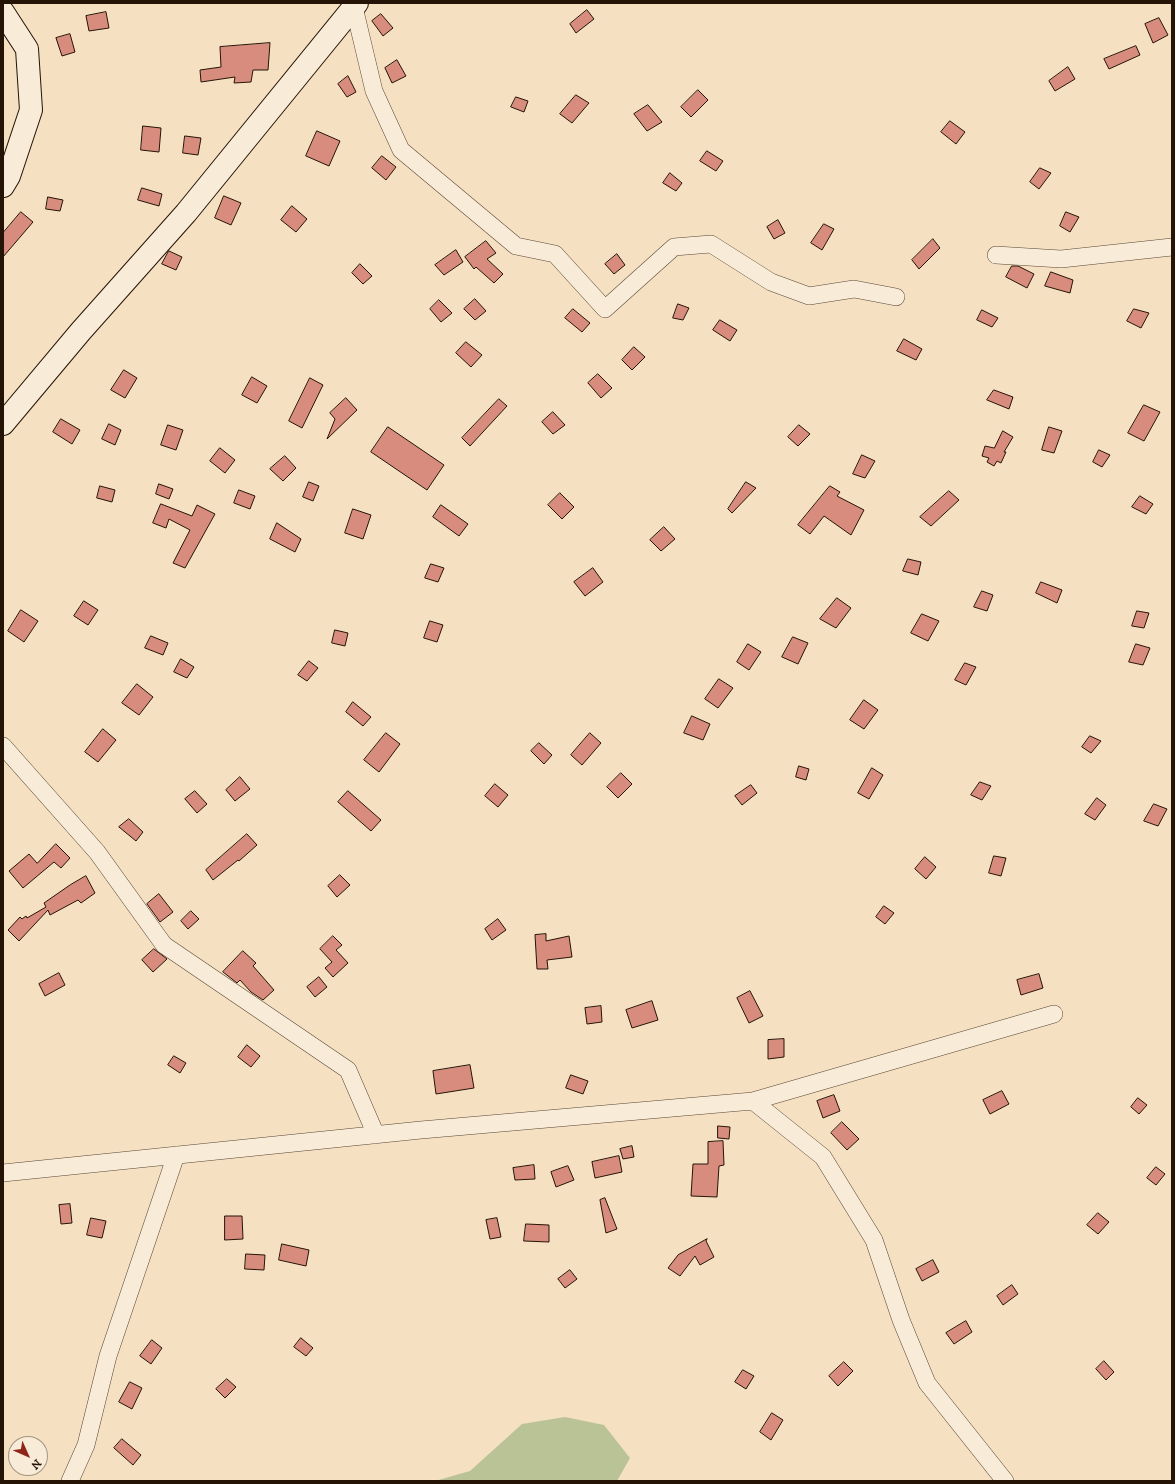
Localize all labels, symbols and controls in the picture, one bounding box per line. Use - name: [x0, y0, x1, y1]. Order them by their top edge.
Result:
- north arrow: [8, 1436, 48, 1476]
- text: N: [28, 1456, 44, 1472]

